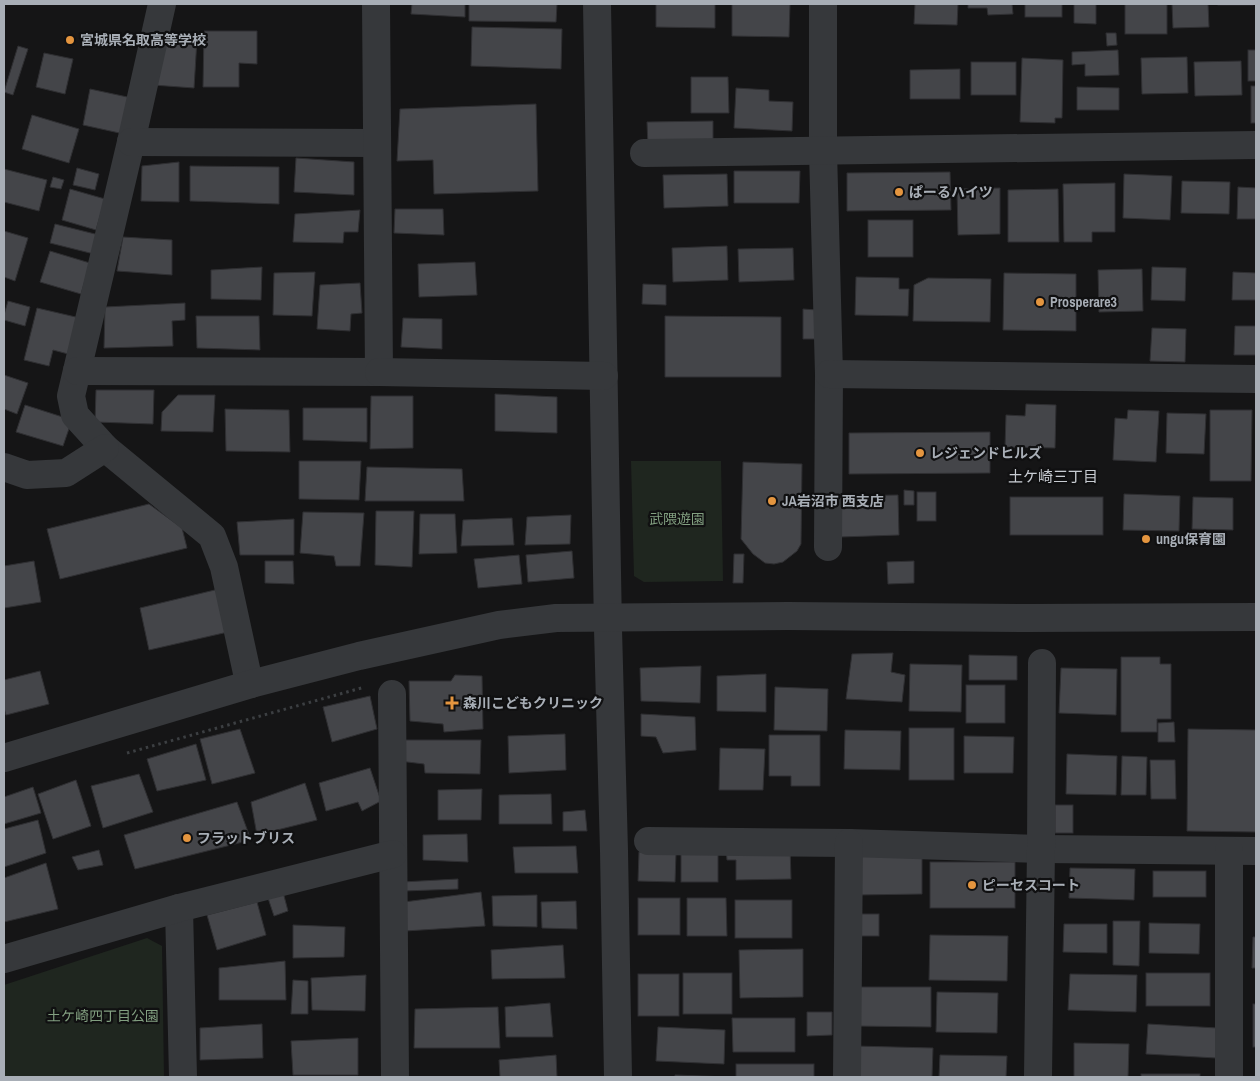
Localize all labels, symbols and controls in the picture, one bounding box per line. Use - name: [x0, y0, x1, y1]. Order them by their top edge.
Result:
- place label: 宮城県名取高等学校: [80, 31, 206, 49]
- marker: 宮城県名取高等学校: [64, 34, 76, 46]
- place label: ぱーるハイツ: [909, 183, 993, 201]
- marker: ぱーるハイツ: [893, 186, 905, 198]
- place label: Prosperare3: [1050, 293, 1117, 311]
- marker: Prosperare3: [1034, 296, 1046, 308]
- place label: レジェンドヒルズ: [930, 444, 1042, 462]
- marker: レジェンドヒルズ: [914, 447, 926, 459]
- district label: 土ケ崎三丁目: [1008, 466, 1098, 487]
- place label: JA岩沼市 西支店: [782, 492, 884, 510]
- marker: JA岩沼市 西支店: [766, 495, 778, 507]
- park label: 武隈遊園: [649, 510, 705, 528]
- place label: ungu保育園: [1156, 530, 1226, 548]
- marker: ungu保育園: [1140, 533, 1152, 545]
- place label: 森川こどもクリニック: [463, 694, 603, 712]
- marker: 森川こどもクリニック: [445, 696, 459, 710]
- place label: フラットブリス: [197, 829, 295, 847]
- marker: フラットブリス: [181, 832, 193, 844]
- place label: ピーセスコート: [982, 876, 1080, 894]
- marker: ピーセスコート: [966, 879, 978, 891]
- park label: 土ケ崎四丁目公園: [47, 1007, 159, 1025]

